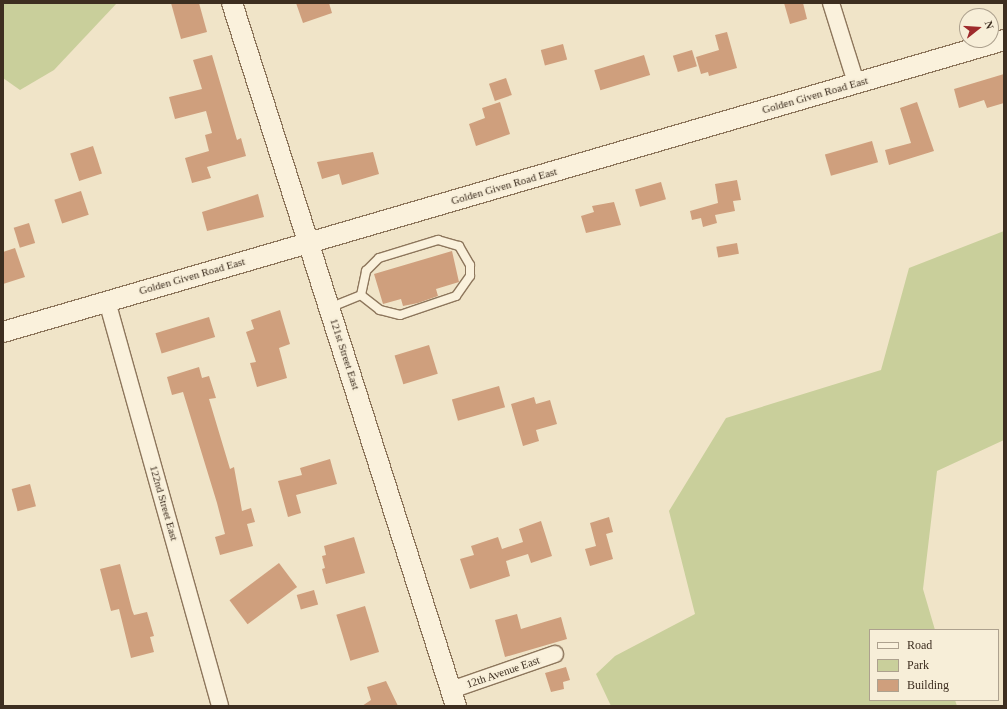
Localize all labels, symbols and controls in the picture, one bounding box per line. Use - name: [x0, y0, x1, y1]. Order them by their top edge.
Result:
- north arrow: [959, 8, 999, 48]
- text: N: [983, 19, 996, 30]
- street label: Golden Given Road East: [760, 74, 870, 116]
- street label: Golden Given Road East: [449, 165, 559, 207]
- street label: Golden Given Road East: [137, 255, 247, 297]
- street label: 121st Street East: [327, 317, 363, 391]
- street label: 122nd Street East: [147, 464, 181, 542]
- legend: [869, 629, 999, 701]
- text: Road: [907, 638, 932, 652]
- street label: 12th Avenue East: [464, 653, 542, 691]
- text: Park: [907, 658, 929, 672]
- text: Building: [907, 678, 949, 692]

